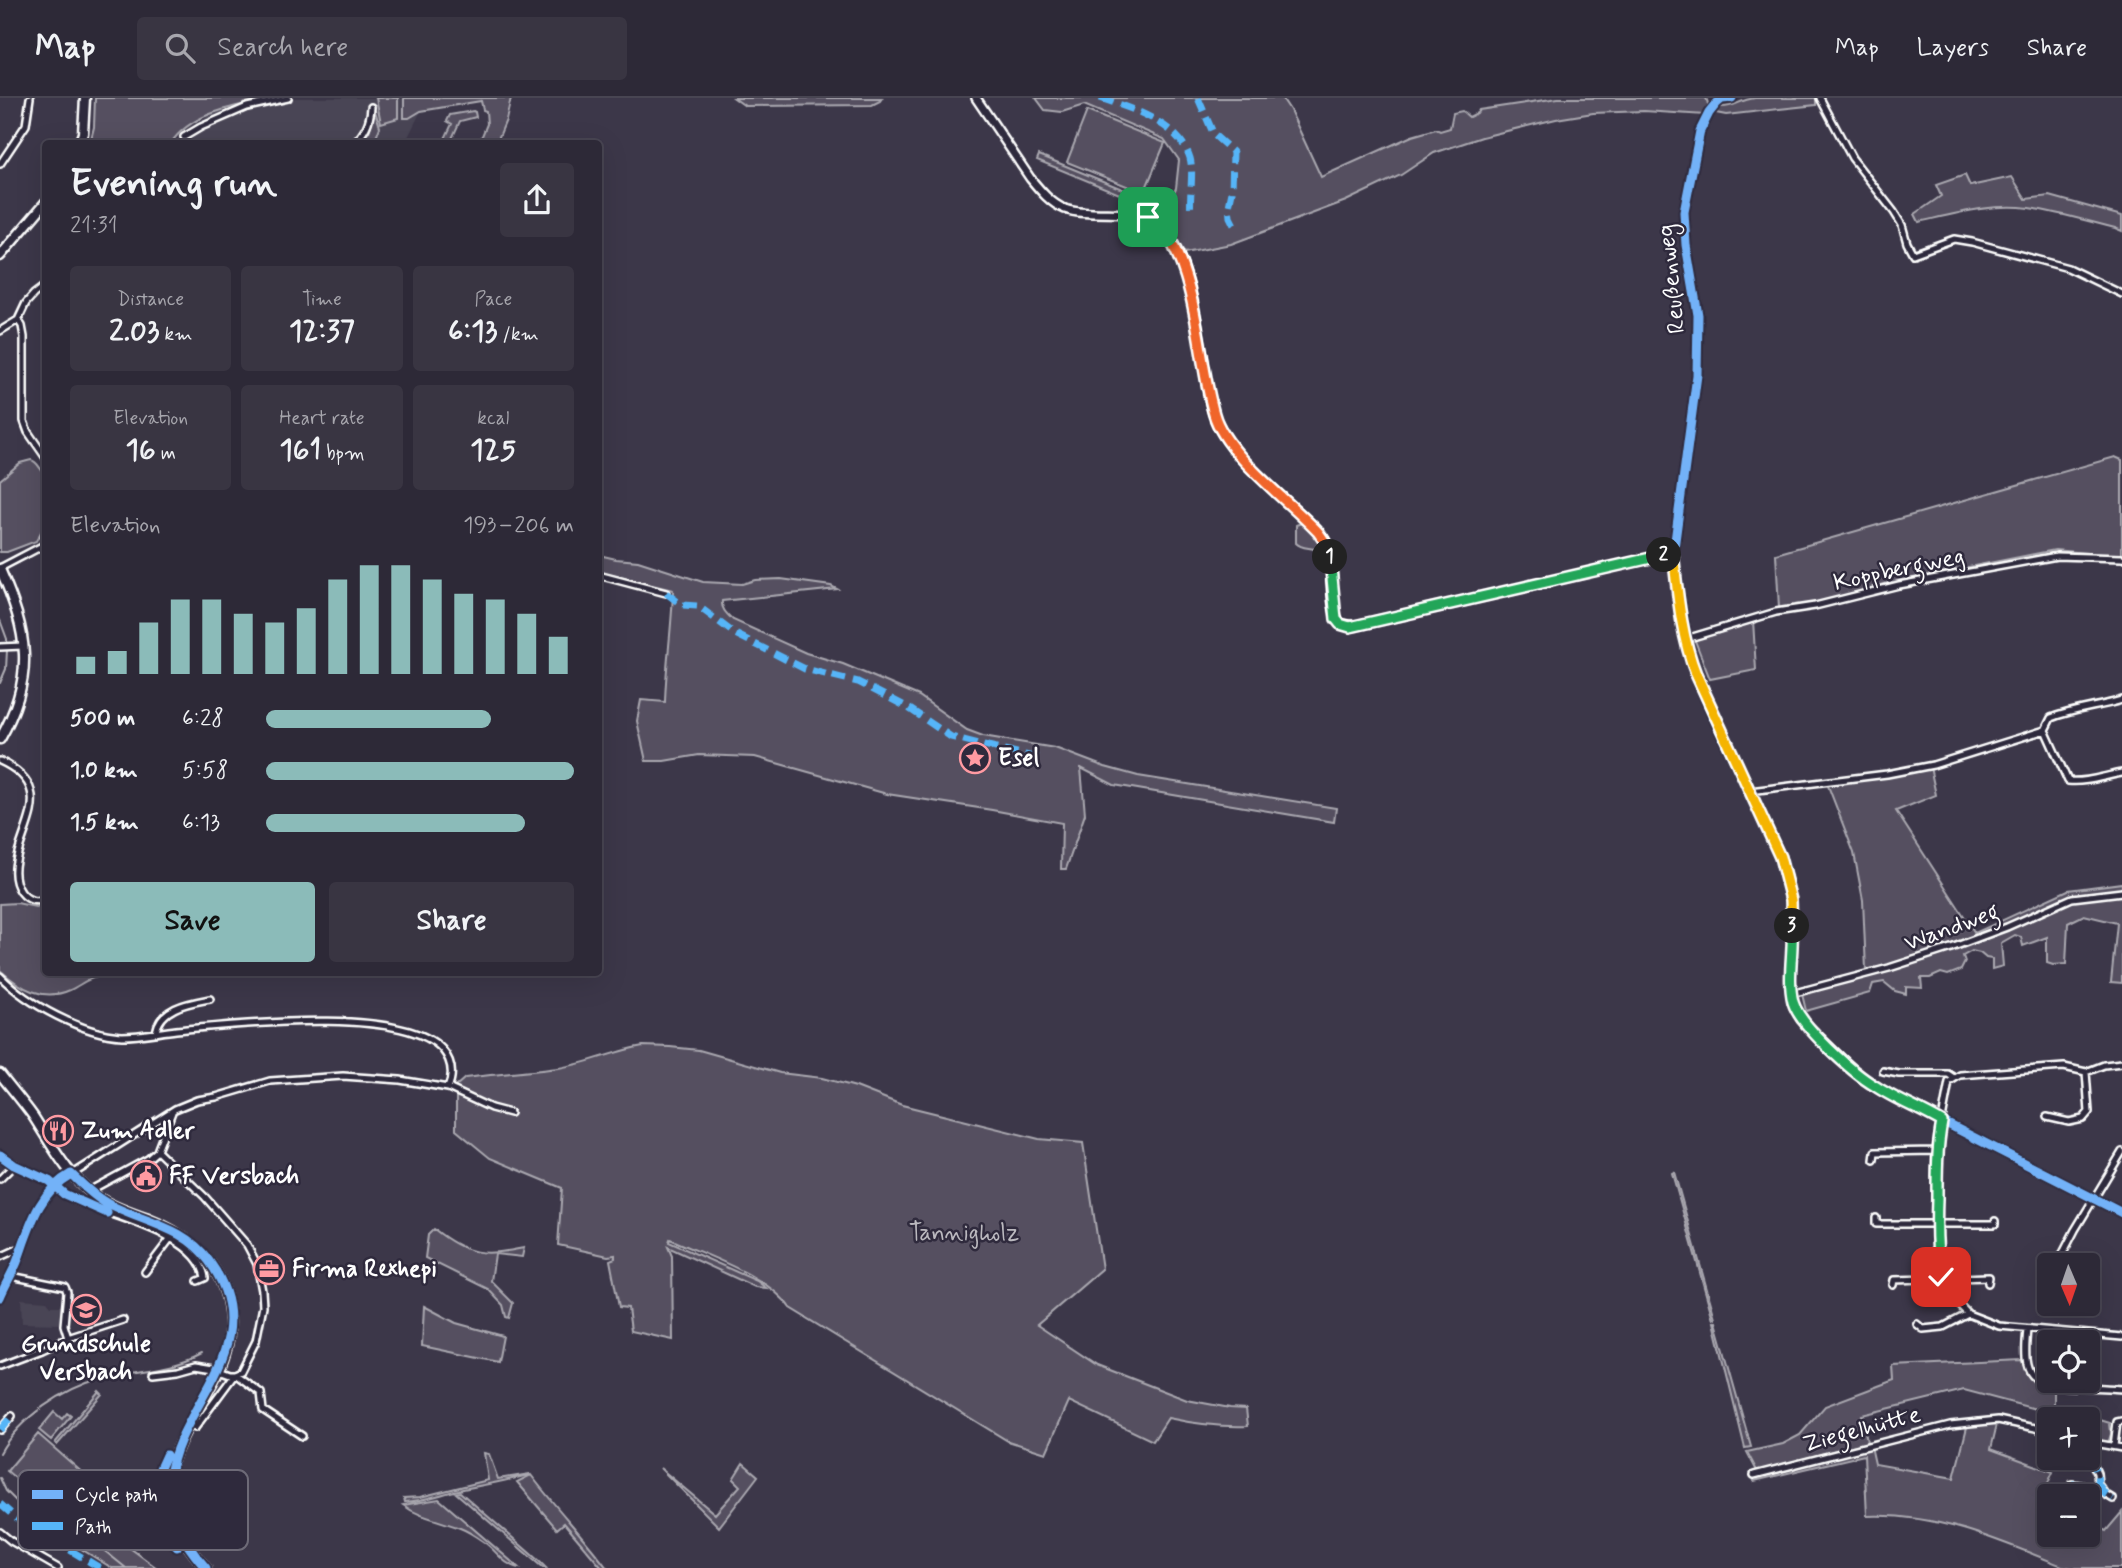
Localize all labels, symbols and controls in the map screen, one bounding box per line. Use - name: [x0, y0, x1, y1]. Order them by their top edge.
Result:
- search box: [137, 17, 627, 80]
- text: Map: [35, 26, 95, 70]
- icon: search: [161, 29, 199, 67]
- text: Search here: [217, 31, 348, 65]
- text: Map: [1835, 33, 1879, 64]
- text: Layers: [1917, 33, 1989, 64]
- text: Share: [2027, 33, 2087, 64]
- text: Evening run: [70, 160, 277, 209]
- button: share: [500, 163, 574, 237]
- pin: [1118, 187, 1178, 247]
- icon: arrive: [1129, 198, 1167, 236]
- text: 21:31: [70, 211, 118, 241]
- street label: Reußenweg: [1651, 222, 1695, 335]
- text: Distance: [117, 287, 184, 312]
- text: Time: [302, 287, 342, 312]
- text: Pace: [474, 287, 512, 312]
- text: 2.03: [109, 312, 159, 351]
- text: 12:37: [289, 312, 355, 351]
- text: 6:13: [448, 312, 497, 351]
- text: km: [159, 322, 192, 347]
- text: /km: [497, 322, 539, 347]
- text: Elevation: [113, 406, 188, 431]
- text: Heart rate: [279, 406, 365, 431]
- text: kcal: [477, 406, 509, 431]
- text: 16: [126, 431, 156, 470]
- text: 161: [279, 431, 321, 470]
- text: 125: [470, 431, 516, 470]
- text: m: [156, 441, 176, 466]
- text: bpm: [321, 441, 365, 466]
- text: Elevation: [70, 511, 161, 541]
- text: 193–206 m: [463, 511, 574, 541]
- pin: 2: [1646, 538, 1682, 573]
- pin: 1: [1312, 540, 1348, 574]
- street label: Koppbergweg: [1831, 541, 1968, 602]
- text: 2: [1659, 542, 1668, 567]
- text: 1: [1325, 544, 1334, 569]
- text: 500 m: [70, 704, 135, 734]
- text: 6:28: [182, 704, 224, 734]
- place icon: Esel: [958, 741, 992, 775]
- place label: Esel: [998, 743, 1039, 774]
- text: 1.0 km: [70, 756, 138, 786]
- text: 5:58: [182, 756, 228, 786]
- text: 1.5 km: [70, 808, 139, 838]
- text: 6:13: [182, 808, 220, 838]
- button: Save: [70, 882, 315, 962]
- button: Share: [329, 882, 574, 962]
- street label: Wandweg: [1900, 897, 2005, 962]
- pin: 3: [1774, 908, 1810, 944]
- text: 3: [1787, 913, 1796, 938]
- restaurant icon: Zum Adler: [41, 1114, 75, 1148]
- place label: Zum Adler: [81, 1116, 195, 1147]
- public building icon: FF Versbach: [129, 1159, 163, 1193]
- place label: FF Versbach: [169, 1161, 299, 1192]
- park label: Tannigholz: [909, 1218, 1019, 1249]
- pin: [1911, 1247, 1971, 1307]
- office icon: Firma Rexhepi: [252, 1252, 286, 1286]
- north arrow: [2037, 1253, 2100, 1316]
- map controls: [2037, 1253, 2100, 1547]
- place label: Firma Rexhepi: [292, 1254, 437, 1285]
- icon: check: [1922, 1258, 1960, 1296]
- school or university icon: Grundschule Versbach: [69, 1293, 103, 1327]
- place label: Grundschule Versbach: [21, 1329, 151, 1388]
- button: locate: [2037, 1330, 2100, 1393]
- street label: Ziegelhütte: [1800, 1399, 1925, 1464]
- button: +: [2037, 1407, 2100, 1470]
- legend: [18, 1470, 248, 1550]
- text: Cycle path: [75, 1483, 158, 1508]
- button: −: [2037, 1484, 2100, 1547]
- text: Path: [75, 1515, 112, 1540]

